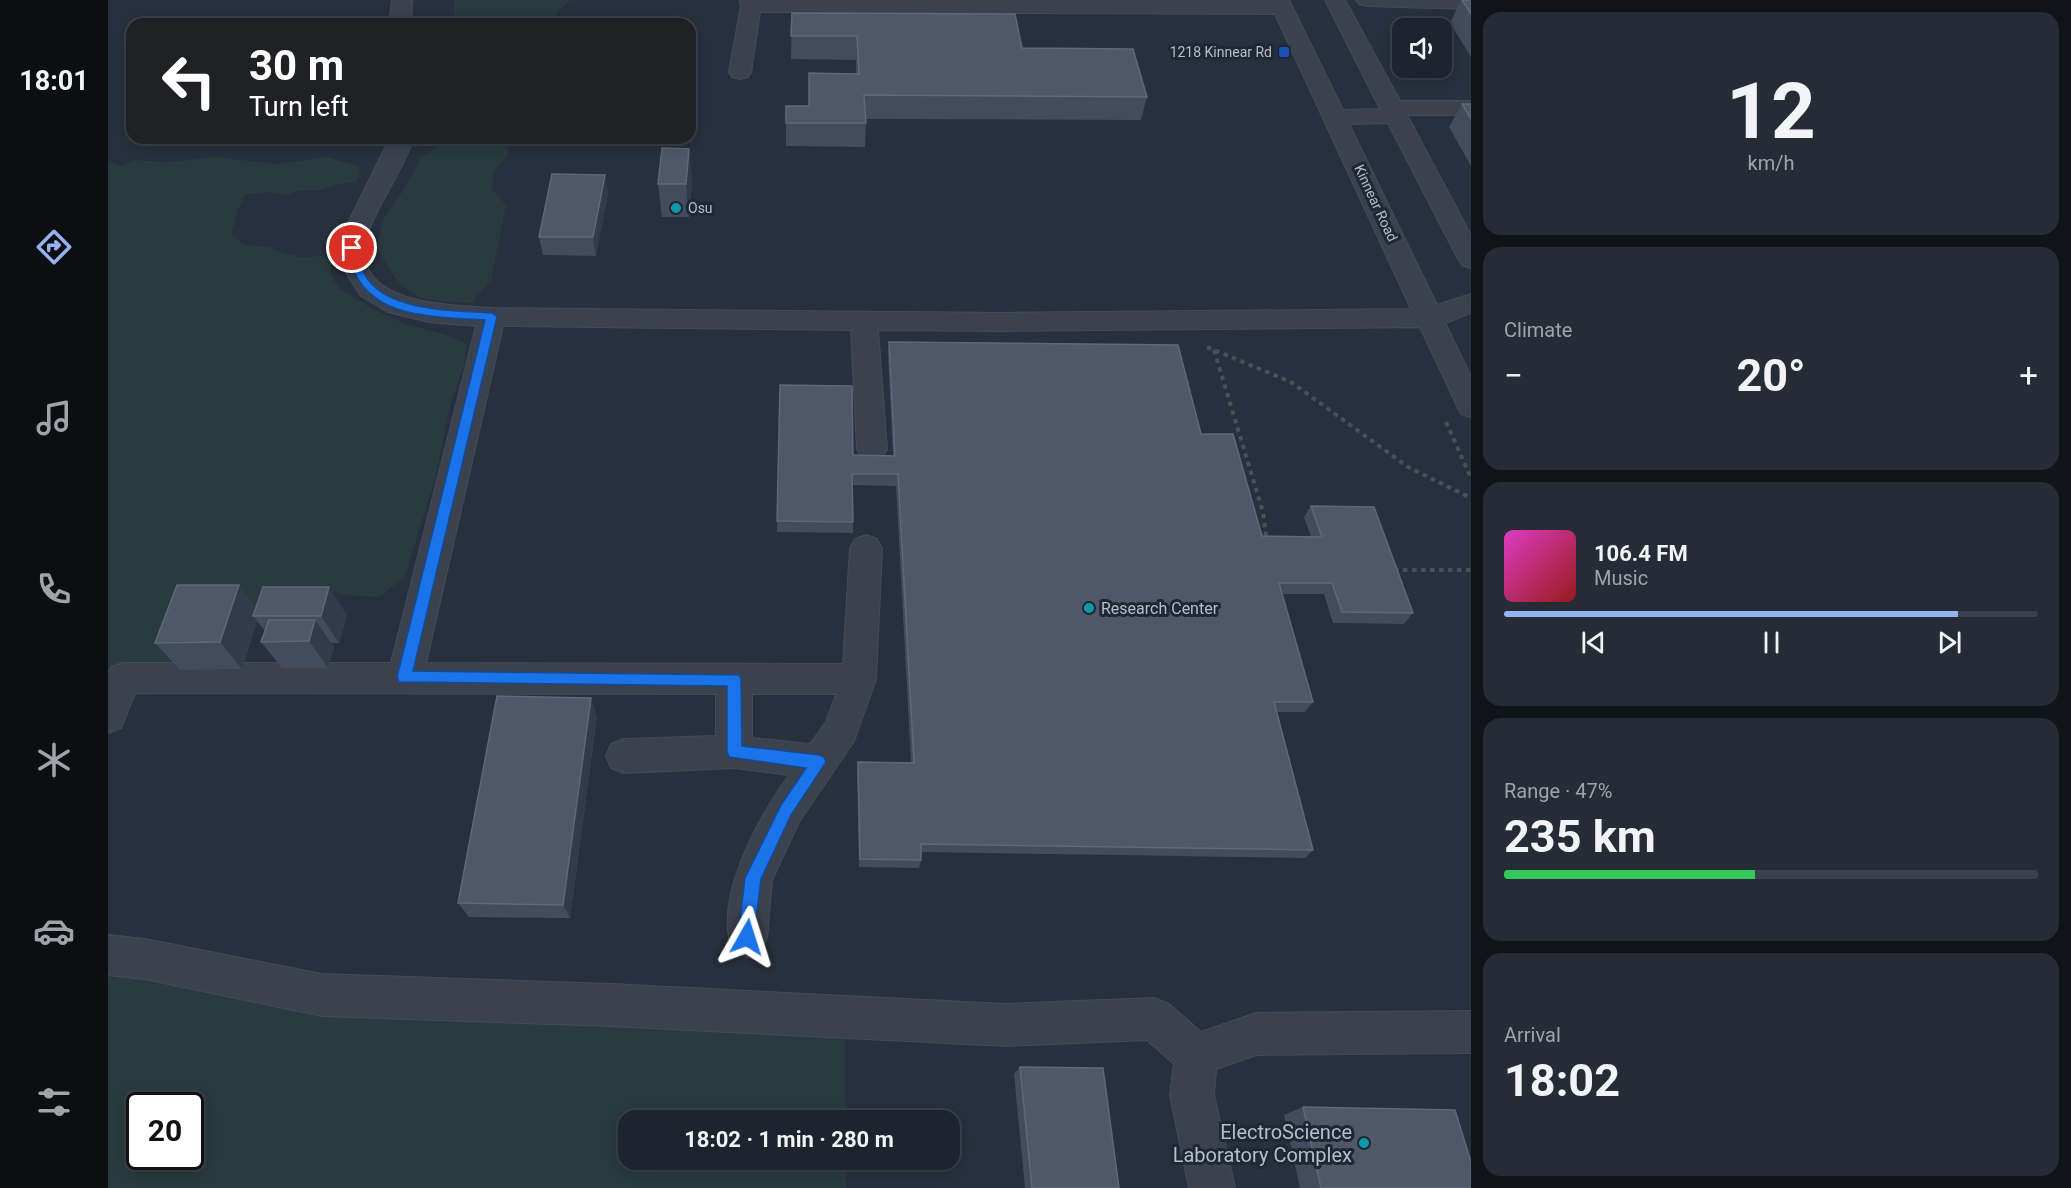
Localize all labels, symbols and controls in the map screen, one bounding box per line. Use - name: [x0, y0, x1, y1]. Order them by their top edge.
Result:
- map controls: [1392, 18, 1452, 78]
- button: sound: [1392, 18, 1452, 78]
- text: 30 m: [249, 41, 344, 90]
- icon: left: [150, 42, 228, 120]
- place label: 1218 Kinnear Rd: [1170, 44, 1272, 60]
- marker: 1218 Kinnear Rd: [1277, 45, 1291, 59]
- text: 18:01: [19, 65, 89, 97]
- text: 12: [1726, 66, 1816, 157]
- text: Turn left: [249, 91, 349, 123]
- text: km/h: [1748, 151, 1794, 175]
- street label: Kinnear Road: [1351, 162, 1401, 244]
- place label: Osu: [688, 200, 713, 216]
- marker: Osu: [669, 201, 683, 215]
- pin: [326, 222, 377, 273]
- icon: directions: [33, 226, 75, 268]
- icon: arrive: [335, 231, 368, 264]
- text: Climate: [1504, 318, 1572, 342]
- text: 20°: [1736, 349, 1806, 402]
- text: −: [1504, 356, 1523, 395]
- text: +: [2019, 356, 2038, 395]
- icon: music: [33, 397, 75, 439]
- text: 106.4 FM: [1594, 541, 1688, 566]
- text: Music: [1594, 566, 1648, 590]
- icon: phone: [33, 568, 75, 610]
- place label: Research Center: [1101, 599, 1219, 618]
- marker: Research Center: [1082, 601, 1096, 615]
- icon: previous: [1577, 626, 1610, 659]
- icon: pause: [1755, 626, 1788, 659]
- icon: next: [1933, 626, 1966, 659]
- icon: climate: [33, 739, 75, 781]
- text: Range · 47%: [1504, 779, 1612, 803]
- text: 235 km: [1504, 810, 1656, 863]
- position arrow: [715, 905, 779, 969]
- icon: car: [33, 910, 75, 952]
- text: Arrival: [1504, 1023, 1561, 1047]
- text: 18:02: [1504, 1054, 1620, 1107]
- icon: filters: [33, 1081, 75, 1123]
- speed limit sign: 20: [126, 1092, 204, 1170]
- place label: ElectroScience Laboratory Complex: [1173, 1120, 1352, 1167]
- text: 18:02 · 1 min · 280 m: [684, 1127, 894, 1152]
- marker: ElectroScience Laboratory Complex: [1357, 1136, 1371, 1150]

